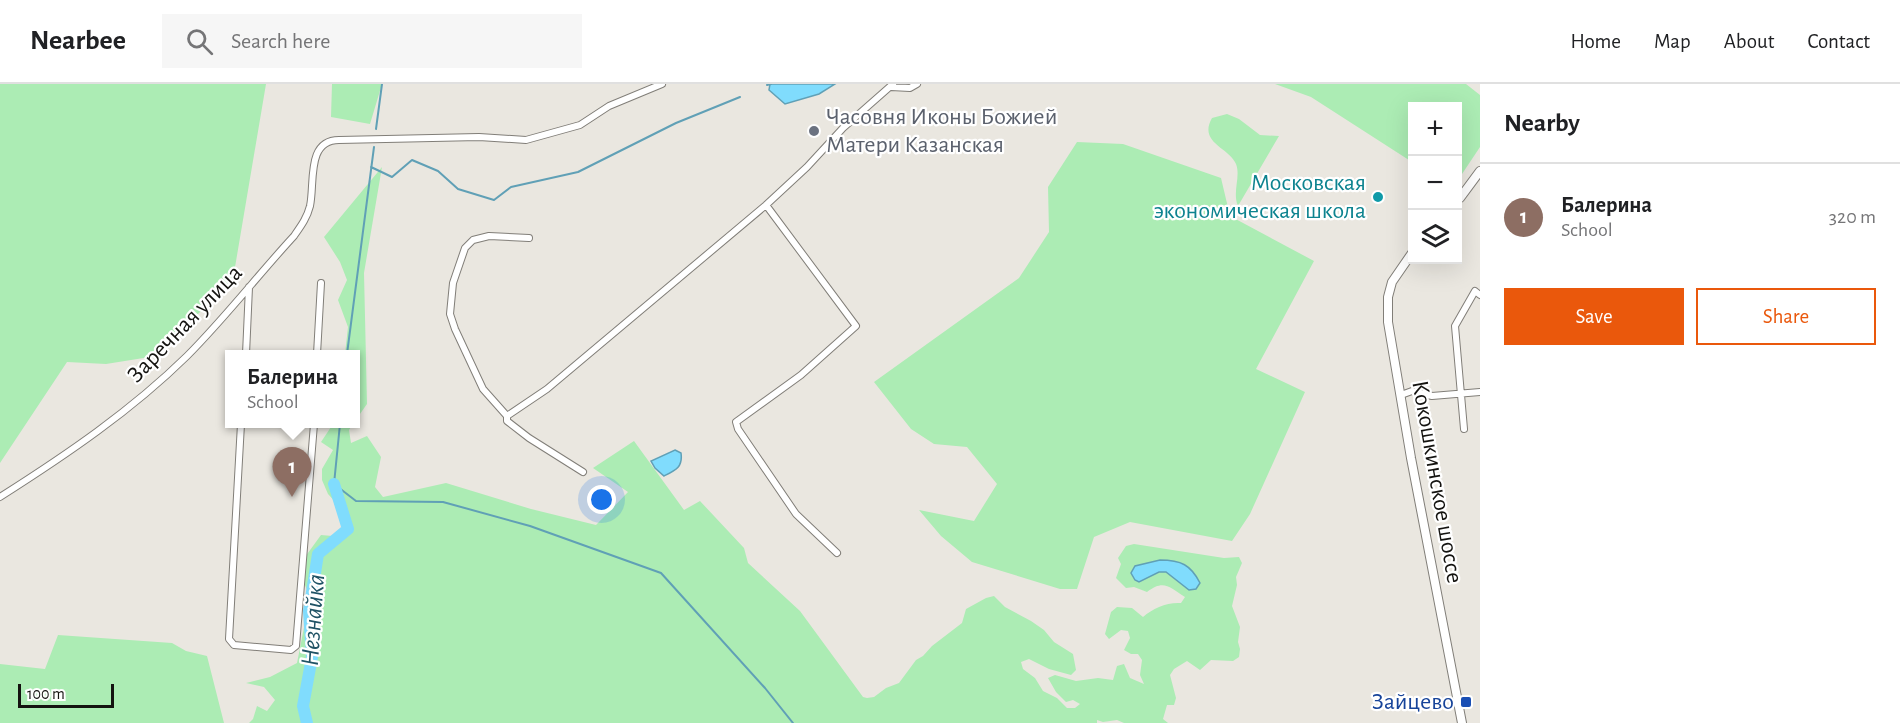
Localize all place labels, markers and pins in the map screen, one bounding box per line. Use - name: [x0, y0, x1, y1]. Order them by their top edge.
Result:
- place label: Часовня Иконы Божией Матери Казанская: [826, 105, 1057, 157]
- marker: Часовня Иконы Божией Матери Казанская: [807, 124, 821, 138]
- place label: Московская экономическая школа: [1153, 171, 1366, 223]
- marker: Московская экономическая школа: [1371, 190, 1385, 204]
- pin: 1: [272, 448, 312, 497]
- place label: Зайцево: [1372, 690, 1454, 714]
- marker: Зайцево: [1459, 695, 1473, 709]

